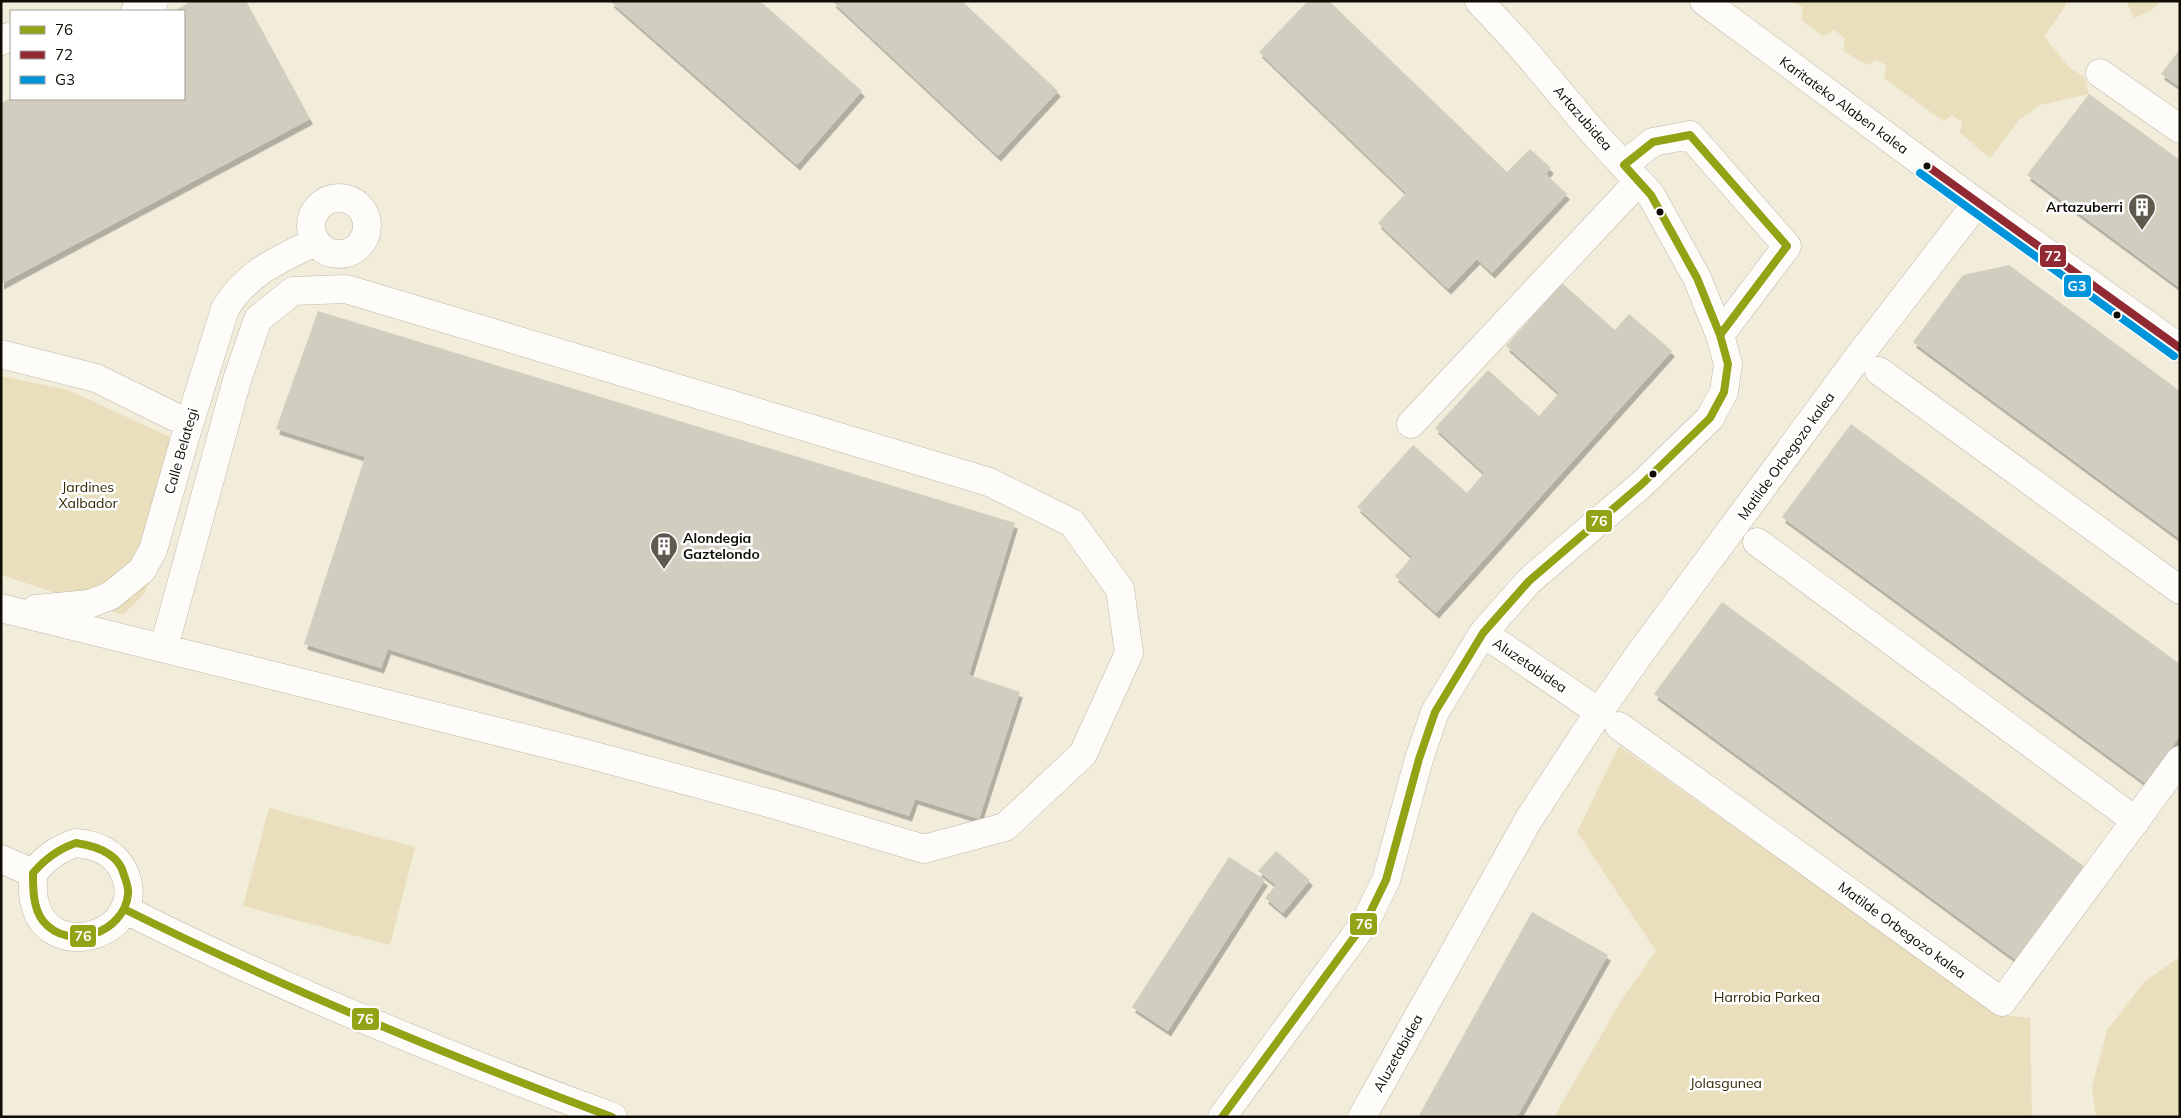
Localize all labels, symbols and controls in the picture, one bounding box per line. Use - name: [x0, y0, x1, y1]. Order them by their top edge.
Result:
- legend: [10, 10, 185, 100]
- text: 76: [55, 20, 73, 39]
- text: 72: [55, 45, 73, 64]
- street label: Karitateko Alaben kalea: [1776, 52, 1912, 158]
- text: G3: [55, 70, 75, 89]
- street label: Artazubidea: [1550, 82, 1616, 154]
- unlabelled marker: [1922, 161, 1932, 171]
- building icon: Artazuberri: [2127, 192, 2157, 231]
- place label: Artazuberri: [2046, 198, 2123, 216]
- unlabelled marker: [1655, 207, 1665, 217]
- line badge: 72: [2039, 244, 2067, 268]
- text: 72: [2045, 247, 2061, 265]
- line badge: G3: [2063, 274, 2092, 298]
- text: G3: [2068, 277, 2086, 295]
- unlabelled marker: [2112, 310, 2122, 320]
- street label: Matilde Orbegozo kalea: [1734, 389, 1838, 523]
- street label: Calle Belategi: [160, 406, 202, 496]
- unlabelled marker: [1648, 469, 1658, 479]
- park label: Jardines Xalbador: [58, 478, 118, 512]
- line badge: 76: [1585, 509, 1613, 533]
- text: 76: [1591, 512, 1607, 530]
- place label: Alondegia Gaztelondo: [683, 529, 760, 563]
- building icon: Alondegia Gaztelondo: [649, 531, 679, 570]
- street label: Aluzetabidea: [1489, 634, 1571, 696]
- street label: Matilde Orbegozo kalea: [1835, 878, 1969, 982]
- line badge: 76: [1349, 912, 1378, 936]
- text: 76: [1356, 915, 1372, 933]
- line badge: 76: [69, 924, 97, 948]
- text: 76: [75, 927, 91, 945]
- park label: Harrobia Parkea: [1714, 988, 1820, 1006]
- line badge: 76: [351, 1007, 380, 1031]
- text: 76: [357, 1010, 373, 1028]
- street label: Aluzetabidea: [1369, 1011, 1427, 1095]
- park label: Jolasgunea: [1690, 1074, 1762, 1092]

